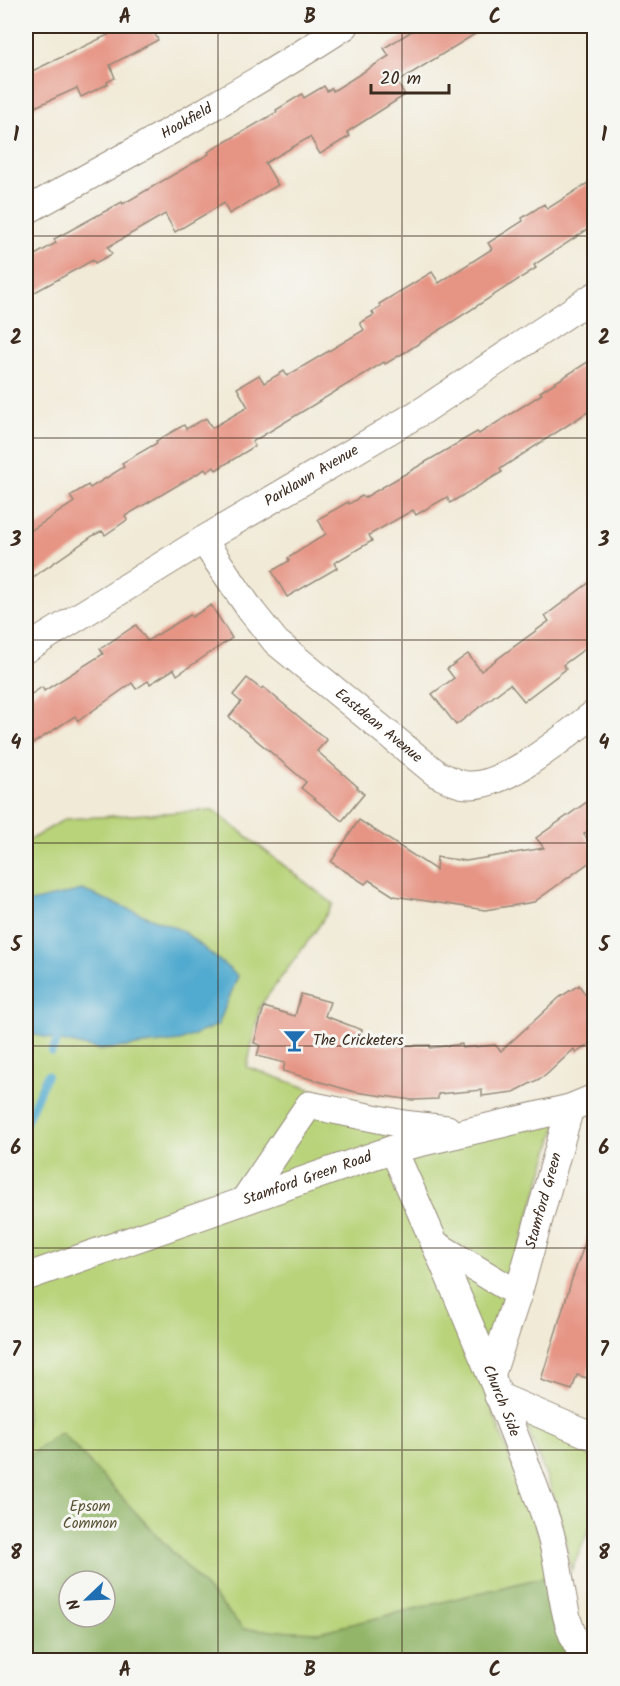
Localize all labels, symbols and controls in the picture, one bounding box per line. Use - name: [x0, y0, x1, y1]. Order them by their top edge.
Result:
- text: A: [119, 2, 131, 34]
- text: B: [304, 2, 316, 34]
- text: C: [489, 2, 501, 34]
- scale bar: [371, 57, 449, 95]
- text: 20 m: [380, 65, 421, 94]
- street label: Hookfield: [156, 97, 218, 146]
- text: 1: [13, 120, 19, 152]
- text: 1: [601, 120, 607, 152]
- text: 2: [10, 323, 22, 355]
- text: 2: [598, 323, 610, 355]
- street label: Parklawn Avenue: [260, 439, 364, 513]
- text: 3: [10, 525, 22, 557]
- text: 3: [598, 525, 610, 557]
- street label: Eastdean Avenue: [329, 683, 428, 770]
- text: 4: [11, 728, 22, 760]
- text: 4: [599, 728, 610, 760]
- text: 5: [10, 930, 23, 962]
- text: 5: [598, 930, 611, 962]
- bar icon: The Cricketers: [282, 1028, 308, 1054]
- place label: The Cricketers: [313, 1029, 404, 1053]
- text: 6: [11, 1133, 22, 1165]
- text: 6: [599, 1133, 610, 1165]
- street label: Stamford Green Road: [239, 1145, 376, 1213]
- street label: Stamford Green: [519, 1150, 569, 1252]
- text: 7: [11, 1335, 21, 1367]
- text: 7: [599, 1335, 609, 1367]
- street label: Church Side: [476, 1361, 526, 1441]
- park label: Epsom Common: [63, 1495, 117, 1536]
- text: 8: [10, 1538, 22, 1570]
- text: 8: [598, 1538, 610, 1570]
- north arrow: [57, 1569, 117, 1629]
- text: N: [61, 1595, 88, 1614]
- text: A: [119, 1655, 131, 1686]
- text: B: [304, 1655, 316, 1686]
- text: C: [489, 1655, 501, 1686]

